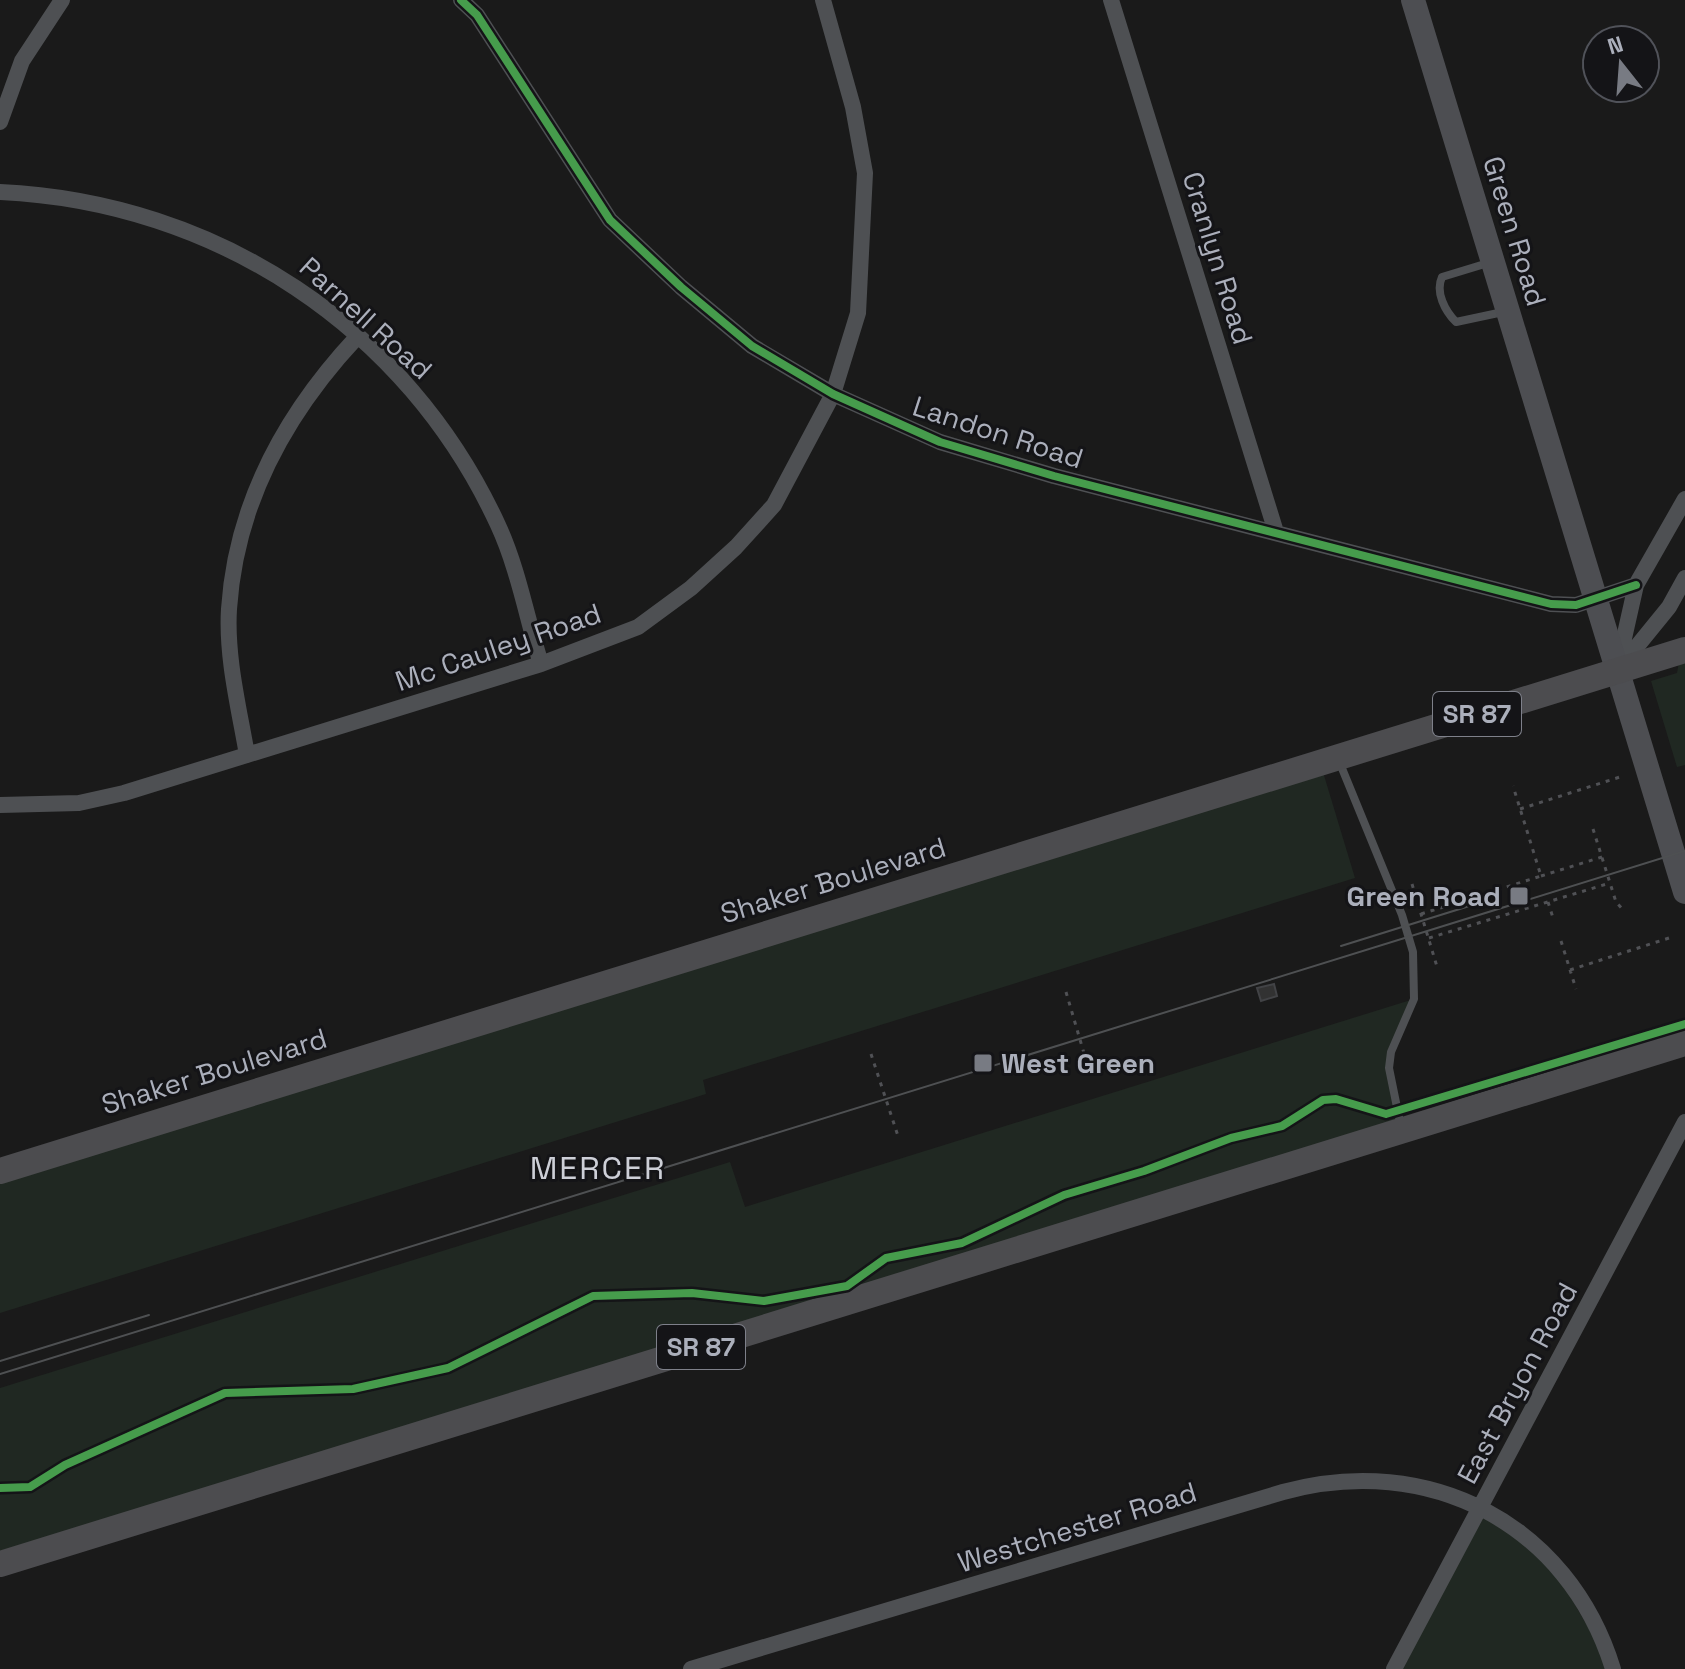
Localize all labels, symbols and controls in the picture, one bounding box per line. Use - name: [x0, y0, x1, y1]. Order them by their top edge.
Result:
- north arrow: [1581, 24, 1661, 104]
- text: N: [1604, 29, 1626, 60]
- street label: Green Road: [1475, 152, 1555, 310]
- street label: Cranlyn Road: [1175, 167, 1261, 349]
- street label: Parnell Road: [292, 249, 440, 387]
- street label: Landon Road: [908, 388, 1088, 476]
- street label: Mc Cauley Road: [390, 595, 606, 699]
- road number: SR 87: [1433, 692, 1521, 736]
- street label: Shaker Boulevard: [716, 829, 950, 931]
- place label: Green Road: [1347, 878, 1501, 914]
- marker: Green Road: [1508, 885, 1530, 907]
- street label: Shaker Boulevard: [97, 1020, 331, 1122]
- place label: West Green: [1001, 1045, 1155, 1081]
- marker: West Green: [972, 1052, 994, 1074]
- district label: MERCER: [530, 1148, 666, 1188]
- street label: East Bryon Road: [1449, 1276, 1585, 1490]
- road number: SR 87: [657, 1325, 745, 1369]
- street label: Westchester Road: [953, 1474, 1201, 1580]

